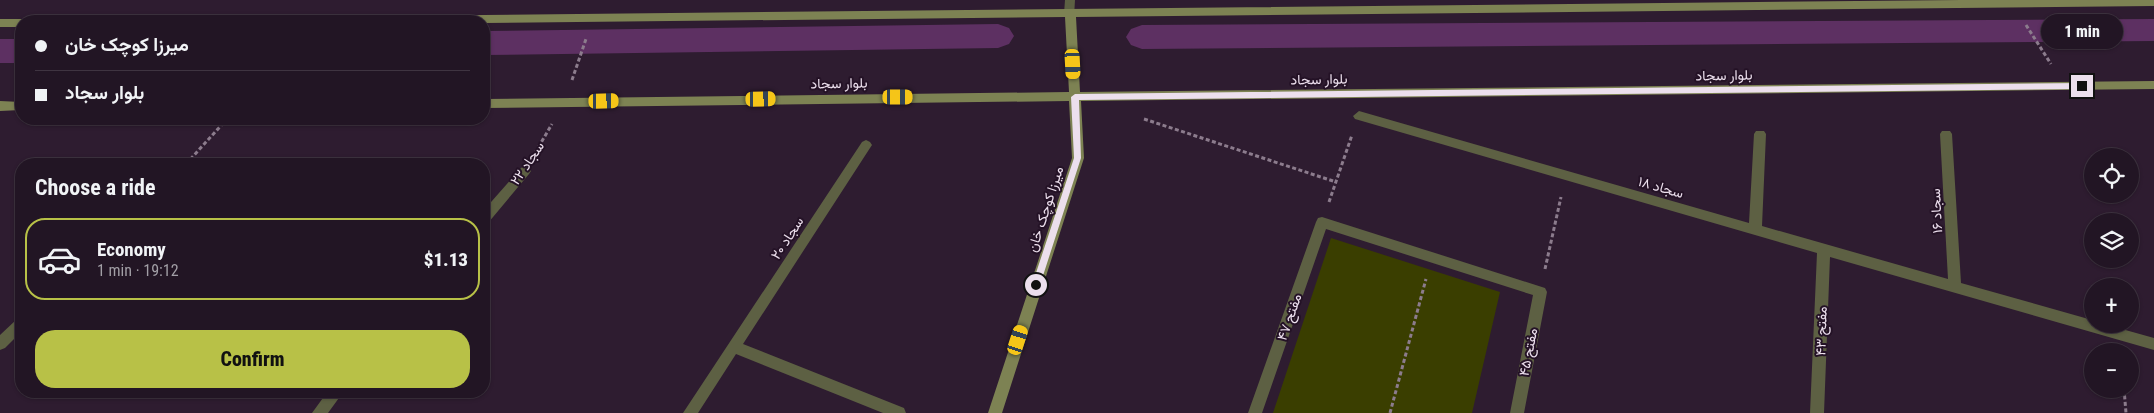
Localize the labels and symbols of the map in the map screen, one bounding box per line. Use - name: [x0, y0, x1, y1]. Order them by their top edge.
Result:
- callout: 1 min: [2041, 13, 2123, 48]
- car: [1064, 49, 1081, 79]
- street label: بلوار سجاد: [1695, 67, 1753, 84]
- street label: بلوار سجاد: [1290, 71, 1348, 88]
- street label: بلوار سجاد: [810, 75, 868, 92]
- route end: [2071, 75, 2093, 97]
- car: [883, 90, 913, 105]
- car: [745, 91, 776, 107]
- car: [588, 93, 619, 109]
- street label: سجاد ۲۲: [507, 138, 548, 188]
- street label: میرزا کوچک خان: [1024, 164, 1068, 255]
- street label: سجاد ۱۸: [1636, 173, 1686, 202]
- street label: سجاد ۱۶: [1927, 188, 1946, 234]
- street label: سجاد ۲۰: [767, 214, 807, 263]
- route start: [1025, 274, 1047, 296]
- street label: مفتح ۴۷: [1274, 291, 1307, 344]
- street label: مفتح ۴۳: [1812, 306, 1833, 356]
- car: [1006, 323, 1029, 357]
- street label: مفتح ۴۵: [1516, 327, 1543, 378]

